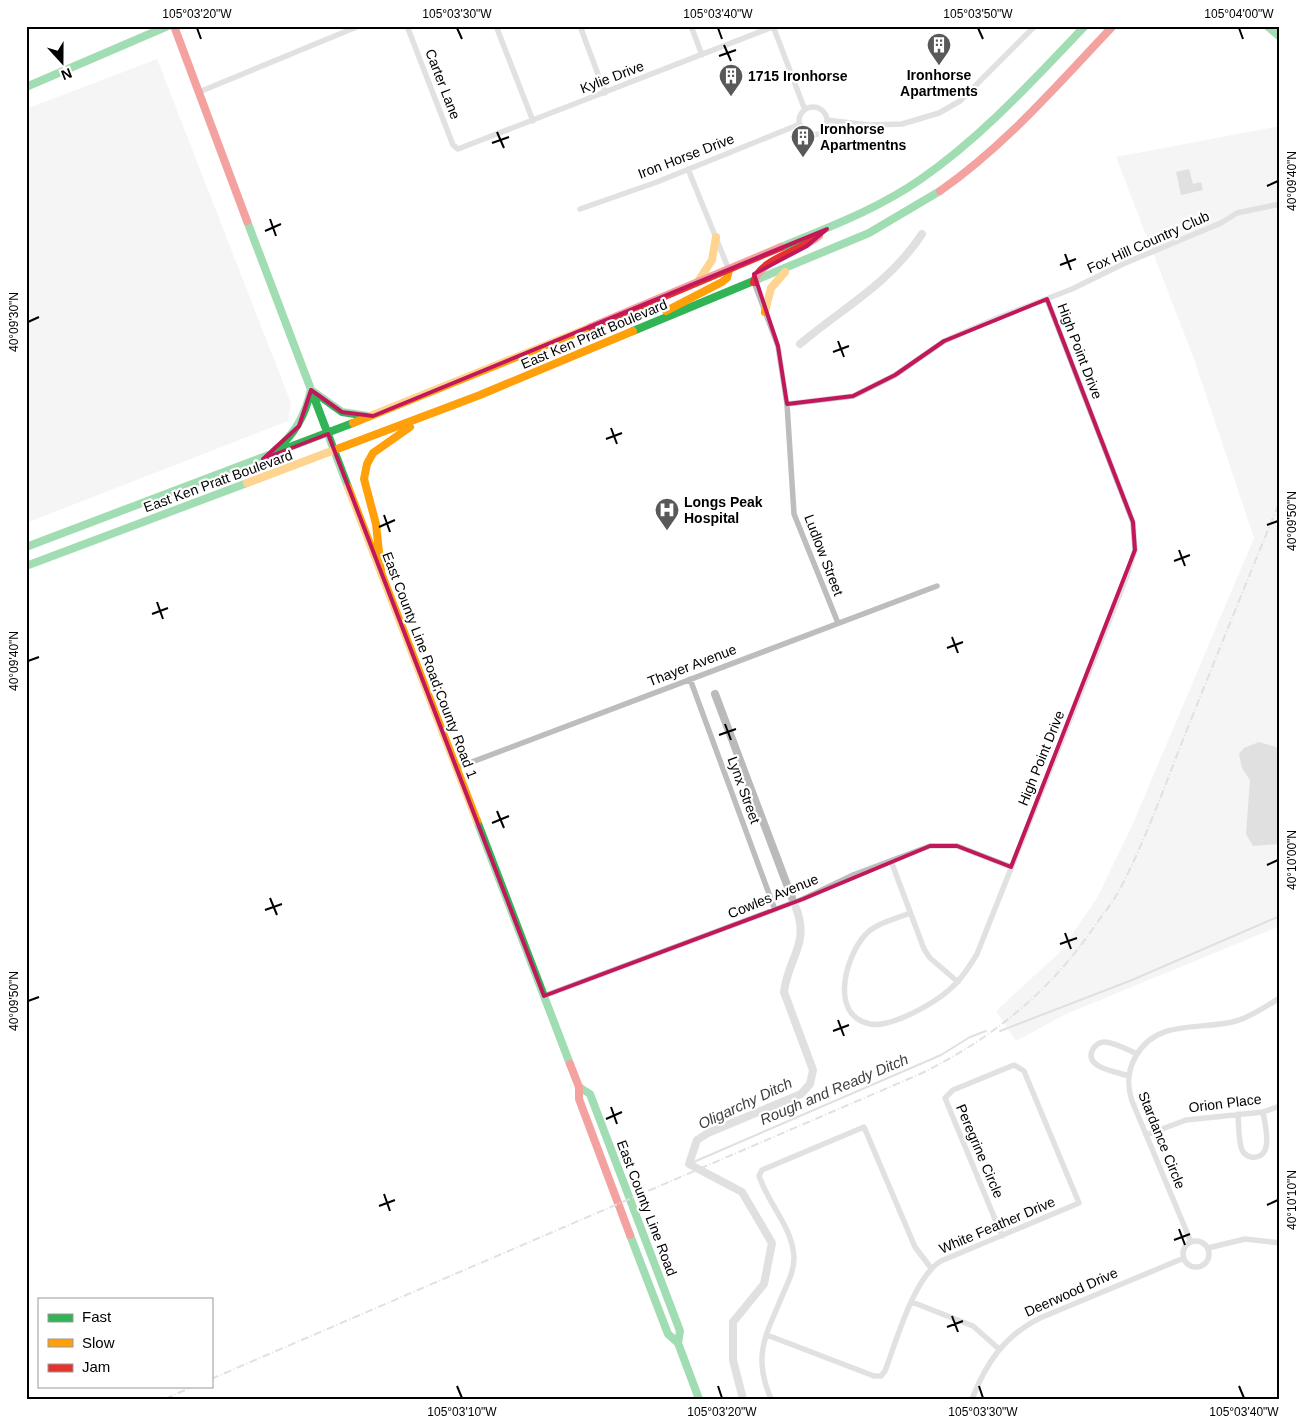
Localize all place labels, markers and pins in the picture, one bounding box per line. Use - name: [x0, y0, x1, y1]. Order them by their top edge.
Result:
- building icon: Ironhorse Apartments: [926, 32, 952, 66]
- building icon: 1715 Ironhorse: [718, 63, 744, 97]
- place label: Ironhorse Apartments: [900, 67, 978, 99]
- place label: 1715 Ironhorse: [748, 68, 848, 84]
- place label: Ironhorse Apartmentns: [820, 121, 907, 153]
- building icon: Ironhorse Apartmentns: [790, 124, 816, 158]
- place label: Longs Peak Hospital: [684, 494, 763, 526]
- hospital icon: Longs Peak Hospital: [654, 497, 680, 531]

